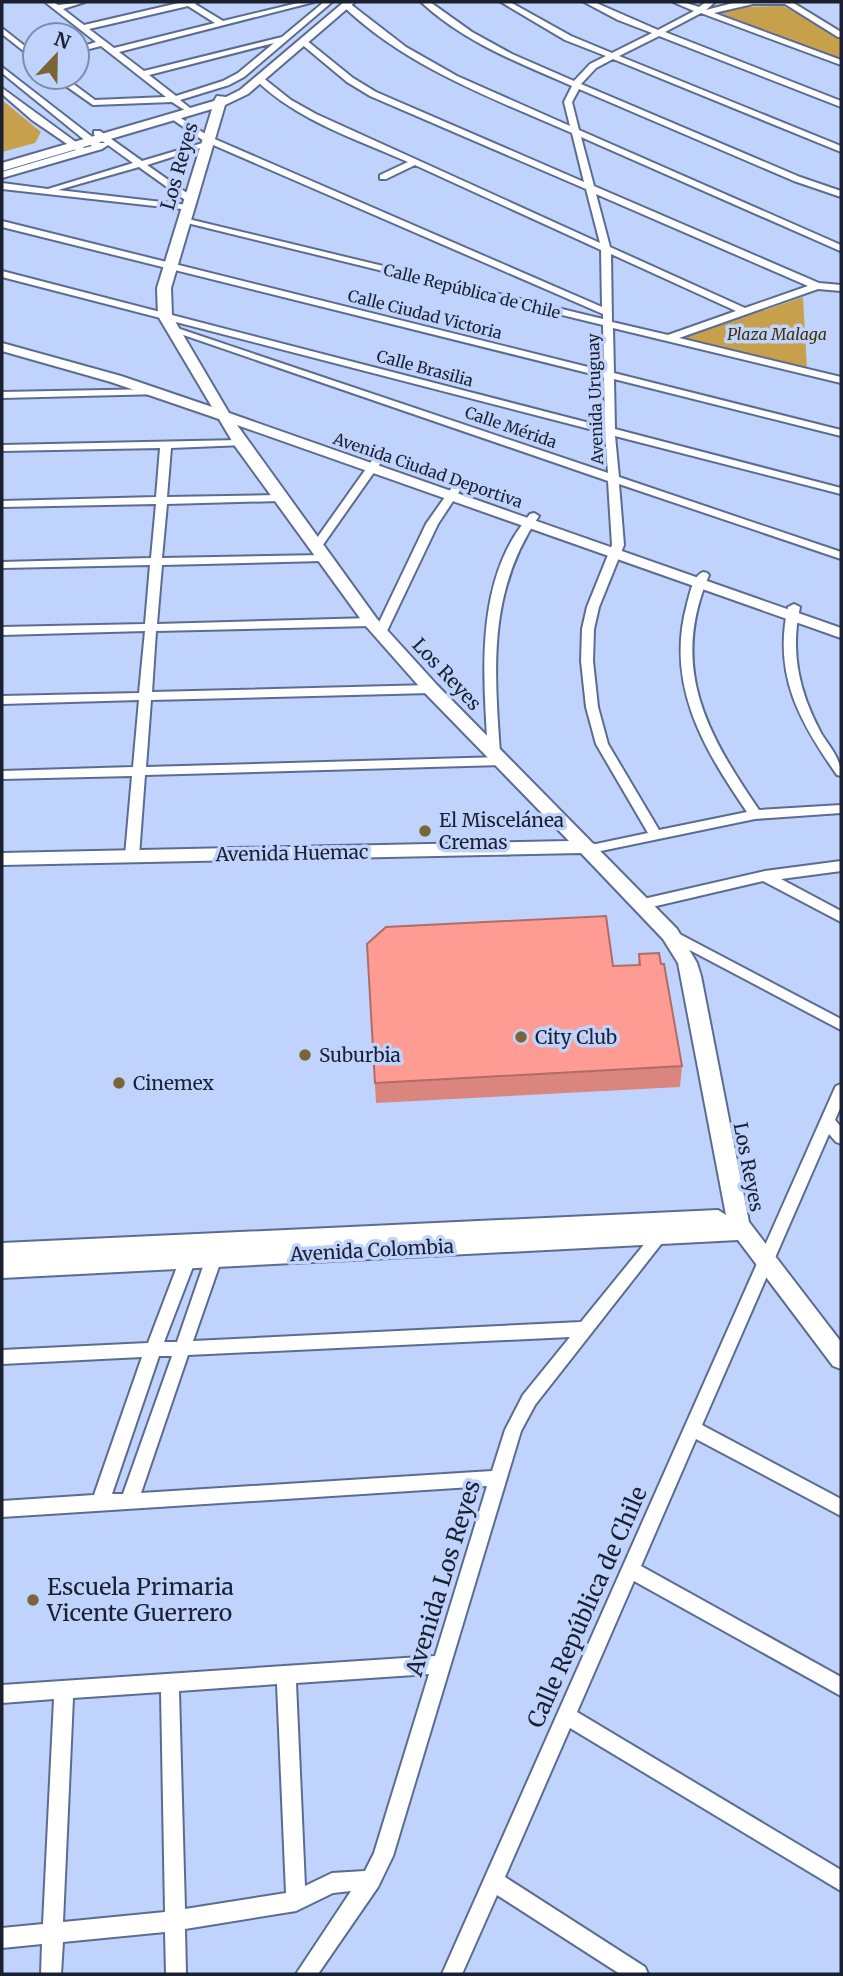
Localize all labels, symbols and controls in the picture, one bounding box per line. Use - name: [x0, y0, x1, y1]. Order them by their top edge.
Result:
- north arrow: [21, 21, 91, 91]
- text: N: [51, 26, 74, 54]
- street label: Los Reyes: [155, 119, 203, 213]
- street label: Calle República de Chile: [382, 259, 562, 323]
- street label: Calle Ciudad Victoria: [346, 285, 505, 343]
- park label: Plaza Malaga: [727, 324, 827, 344]
- street label: Avenida Uruguay: [583, 332, 607, 466]
- street label: Calle Brasilia: [375, 346, 476, 391]
- street label: Calle Mérida: [462, 402, 560, 452]
- street label: Avenida Ciudad Deportiva: [330, 428, 526, 512]
- street label: Los Reyes: [407, 633, 487, 715]
- place label: El Miscelánea Cremas: [439, 808, 564, 854]
- marker: El Miscelánea Cremas: [417, 823, 433, 839]
- street label: Avenida Huemac: [214, 840, 369, 866]
- place label: City Club: [535, 1025, 617, 1049]
- marker: City Club: [513, 1029, 529, 1045]
- place label: Suburbia: [319, 1043, 401, 1067]
- marker: Suburbia: [297, 1047, 313, 1063]
- place label: Cinemex: [133, 1071, 215, 1095]
- marker: Cinemex: [111, 1075, 127, 1091]
- street label: Los Reyes: [729, 1120, 769, 1214]
- street label: Avenida Colombia: [288, 1234, 455, 1266]
- street label: Avenida Los Reyes: [399, 1476, 486, 1680]
- street label: Calle República de Chile: [520, 1482, 653, 1732]
- place label: Escuela Primaria Vicente Guerrero: [46, 1572, 234, 1627]
- marker: Escuela Primaria Vicente Guerrero: [25, 1592, 41, 1608]

